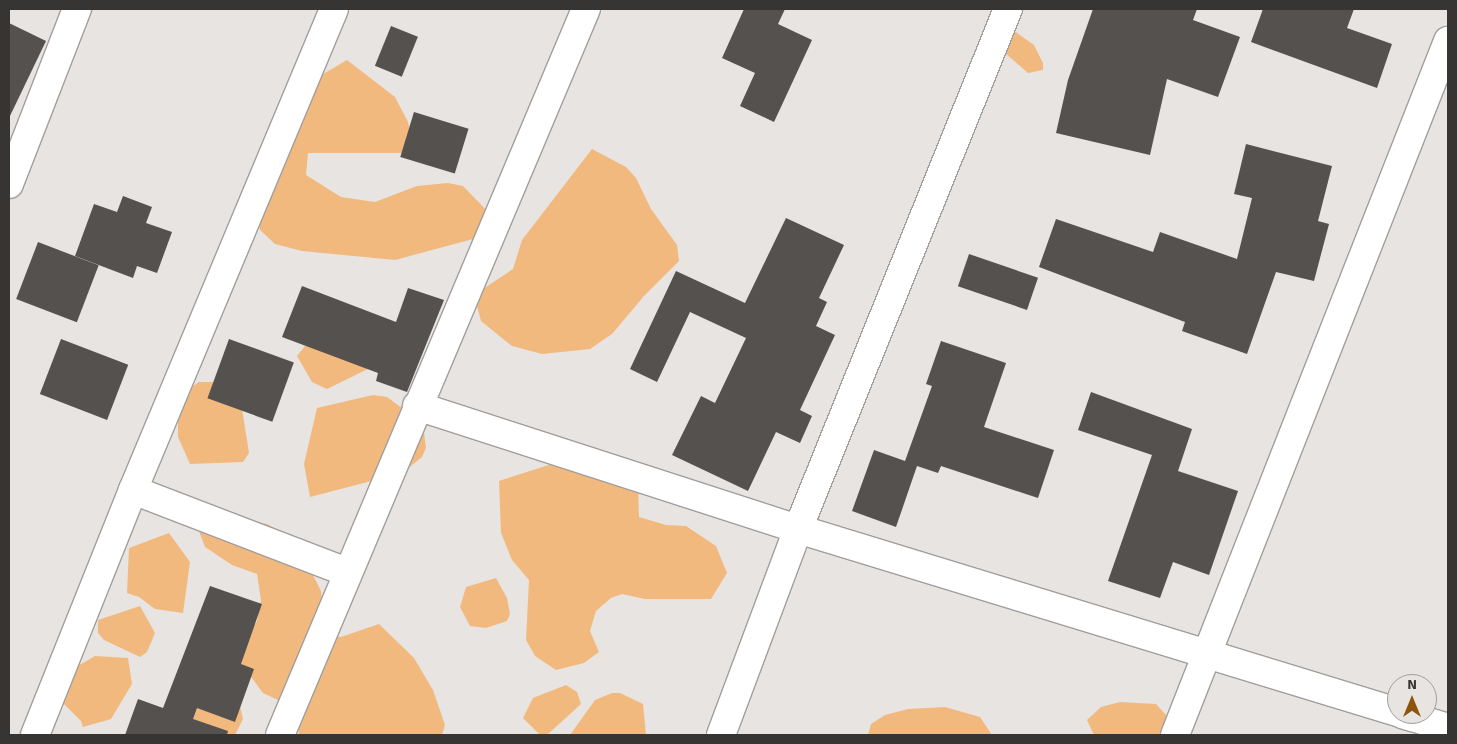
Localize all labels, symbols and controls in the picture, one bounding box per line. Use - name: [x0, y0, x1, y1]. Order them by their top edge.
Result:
- north arrow: [1387, 674, 1437, 724]
- text: N: [1407, 676, 1417, 693]

